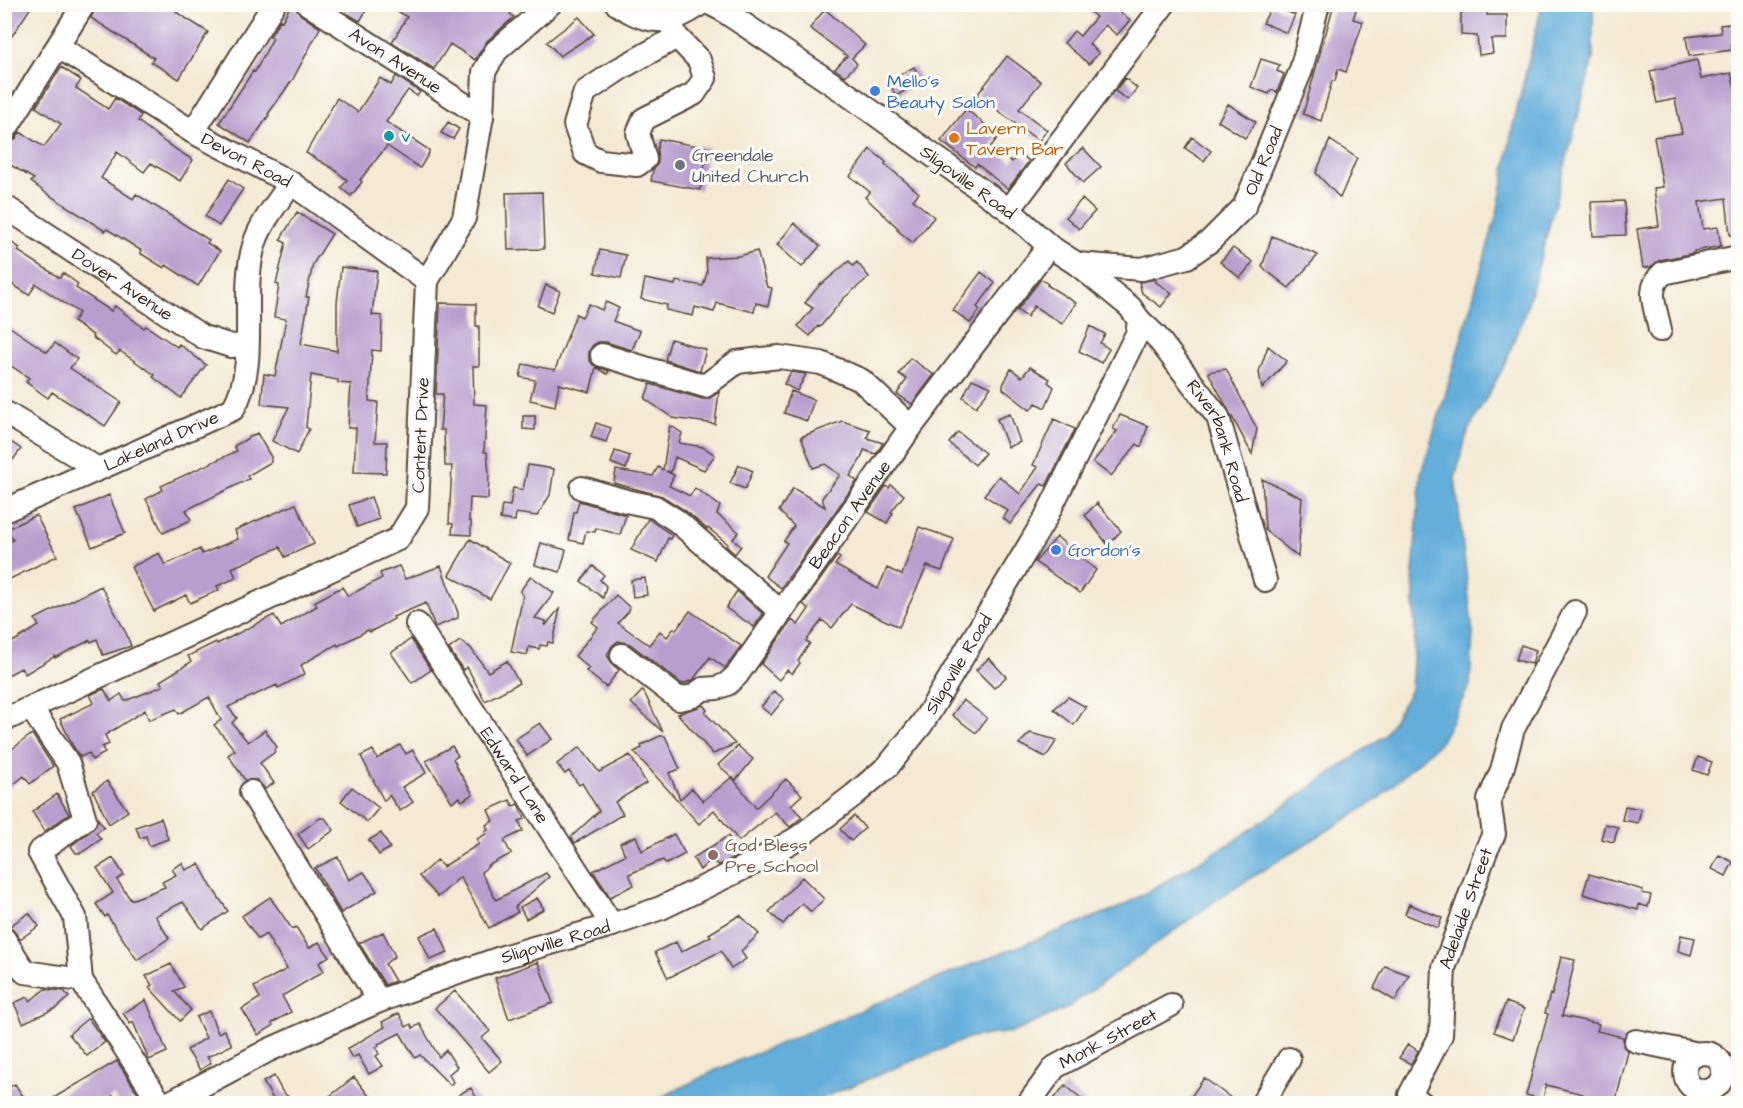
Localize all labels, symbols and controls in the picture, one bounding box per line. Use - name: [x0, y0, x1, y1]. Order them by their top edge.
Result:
- street label: Avon Avenue: [344, 22, 447, 100]
- place label: Mello's Beauty Salon: [887, 69, 995, 116]
- marker: Mello's Beauty Salon: [868, 84, 882, 98]
- place label: Lavern Tavern Bar: [966, 116, 1064, 162]
- street label: Old Road: [1238, 123, 1289, 199]
- place label: v: [401, 124, 411, 149]
- street label: Devon Road: [197, 126, 296, 194]
- marker: v: [382, 129, 396, 143]
- marker: Lavern Tavern Bar: [947, 131, 961, 145]
- street label: Sligoville Road: [914, 139, 1021, 226]
- place label: Greendale United Church: [692, 143, 808, 189]
- marker: Greendale United Church: [673, 158, 687, 172]
- street label: Dover Avenue: [67, 242, 178, 327]
- street label: Riverbank Road: [1181, 374, 1254, 505]
- street label: Content Drive: [406, 376, 436, 493]
- street label: Lakeland Drive: [100, 405, 223, 478]
- street label: Beacon Avenue: [803, 455, 897, 574]
- place label: Gordon's: [1068, 538, 1141, 563]
- marker: Gordon's: [1049, 543, 1063, 557]
- street label: Sligoville Road: [919, 610, 998, 719]
- street label: Edward Lane: [474, 722, 555, 829]
- place label: God Bless Pre School: [725, 833, 818, 879]
- street label: Adelaide Street: [1433, 844, 1499, 972]
- marker: God Bless Pre School: [706, 848, 720, 862]
- street label: Sligoville Road: [498, 914, 613, 970]
- street label: Monk Street: [1055, 1002, 1162, 1076]

